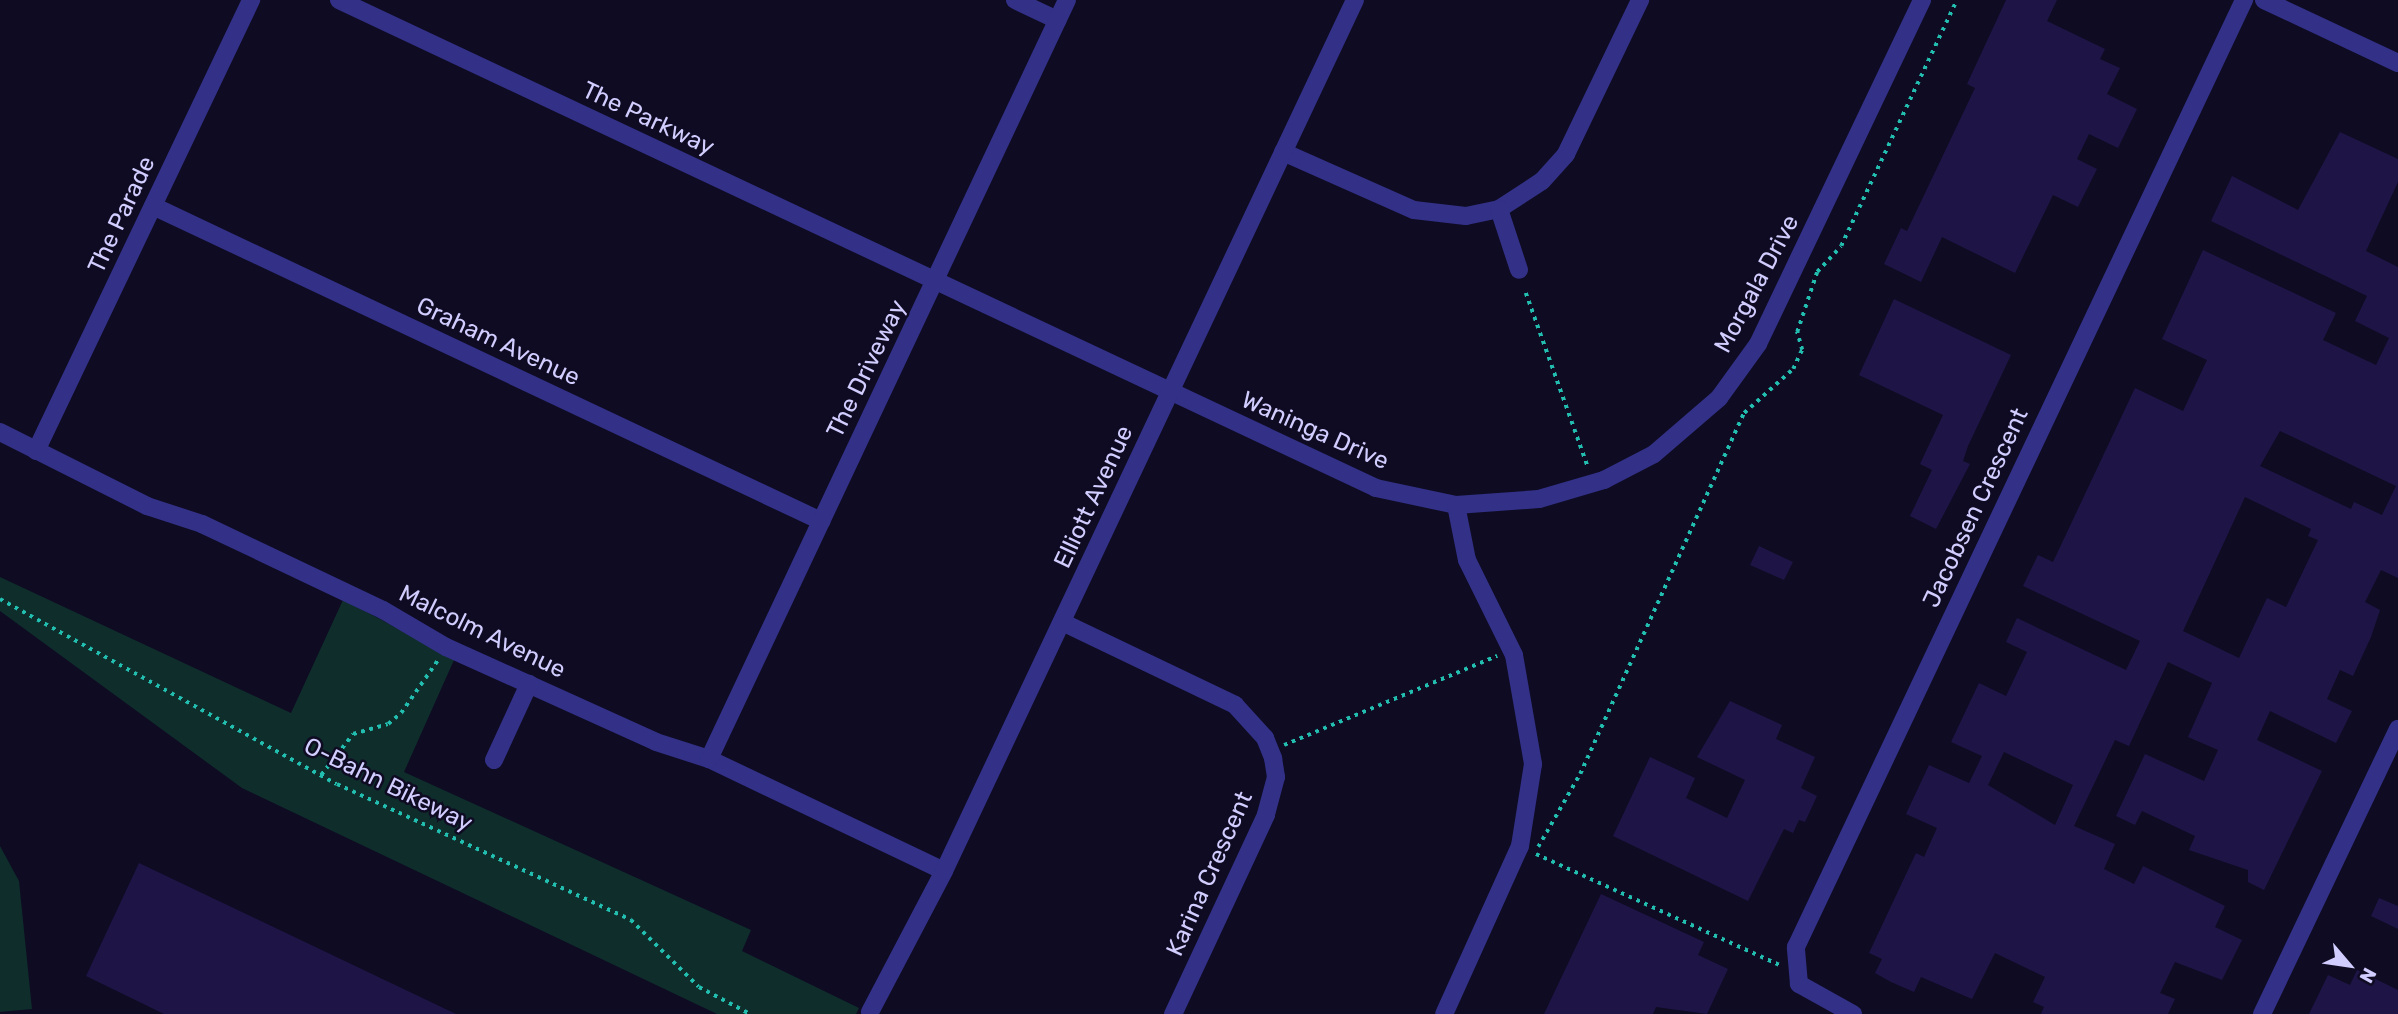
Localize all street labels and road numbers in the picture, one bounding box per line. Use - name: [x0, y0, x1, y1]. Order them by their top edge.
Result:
- street label: The Parkway: [577, 76, 719, 162]
- street label: The Parade: [82, 152, 162, 278]
- street label: Morgala Drive: [1709, 210, 1805, 358]
- street label: Graham Avenue: [411, 291, 585, 393]
- street label: The Driveway: [821, 295, 913, 443]
- street label: Waninga Drive: [1237, 386, 1393, 476]
- street label: Jacobsen Crescent: [1917, 404, 2035, 612]
- street label: Elliott Avenue: [1048, 421, 1140, 573]
- street label: Malcolm Avenue: [394, 579, 570, 685]
- street label: O-Bahn Bikeway: [299, 732, 477, 838]
- street label: Karina Crescent: [1161, 787, 1259, 961]

